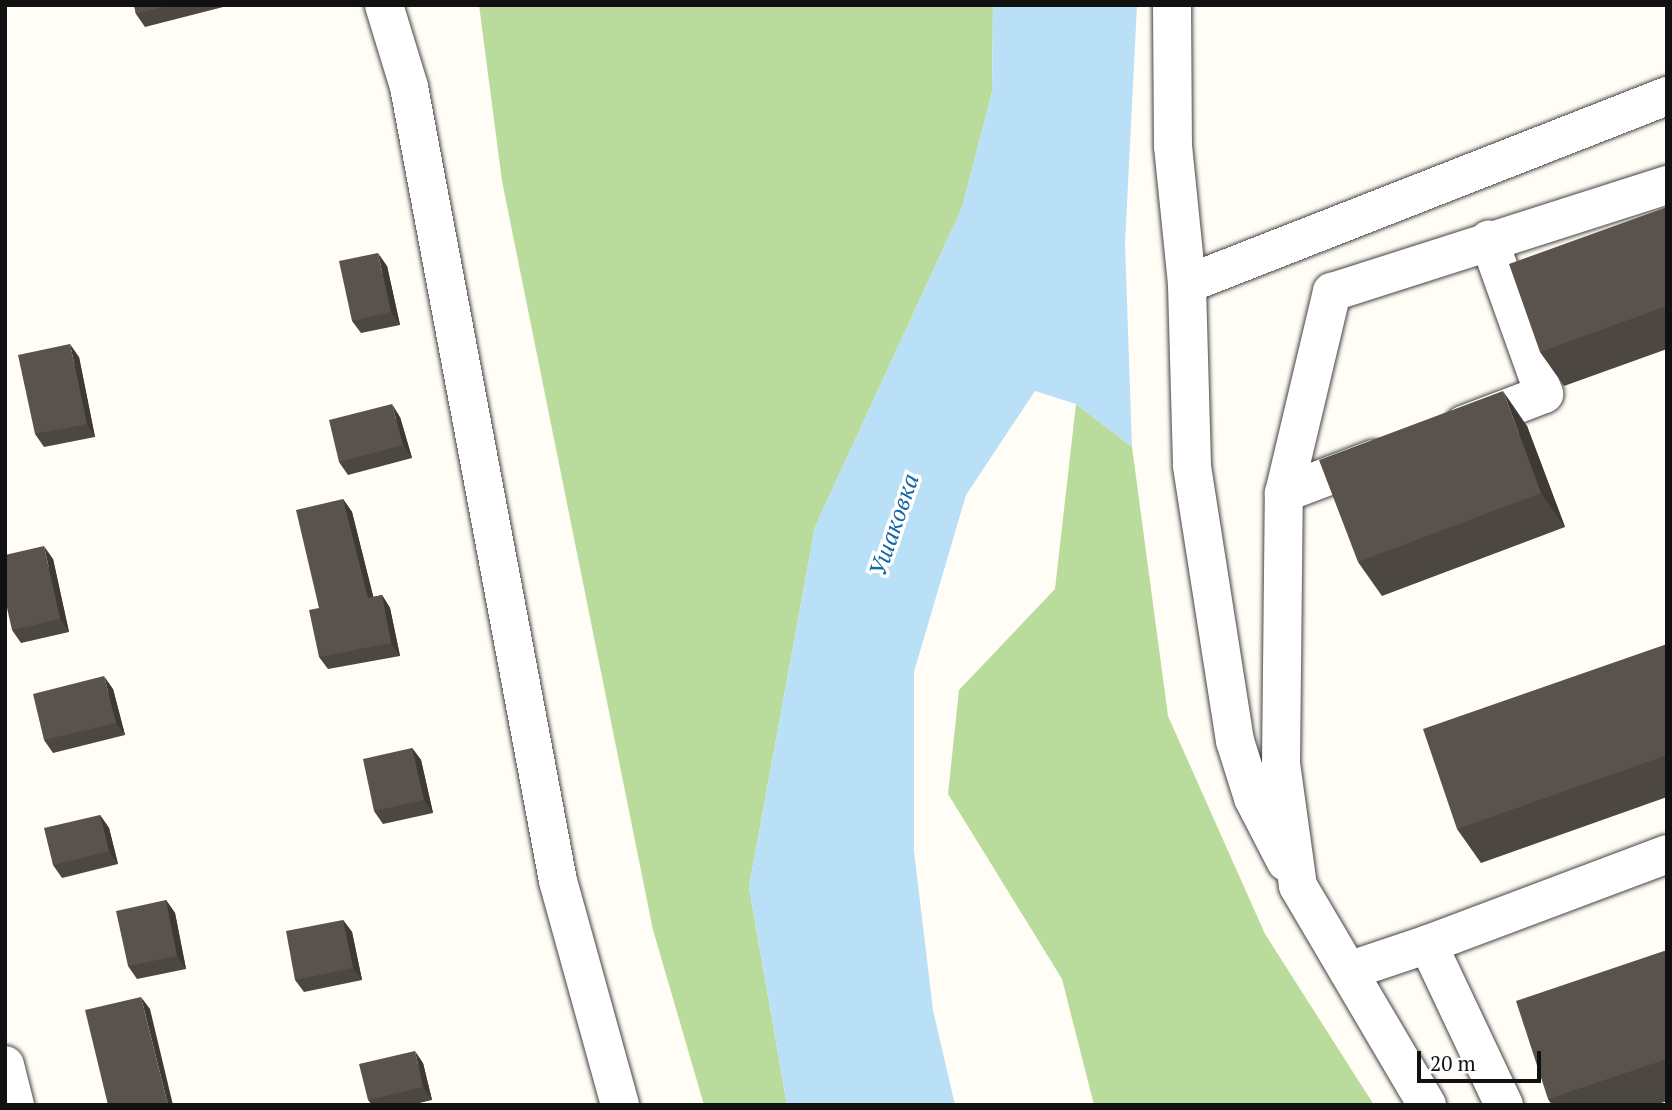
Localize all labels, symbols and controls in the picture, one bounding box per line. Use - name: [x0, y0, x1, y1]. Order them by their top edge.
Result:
- water label: Ушаковка: [863, 470, 925, 580]
- scale bar: [1420, 1036, 1544, 1080]
- text: 20 m: [1430, 1049, 1476, 1077]

